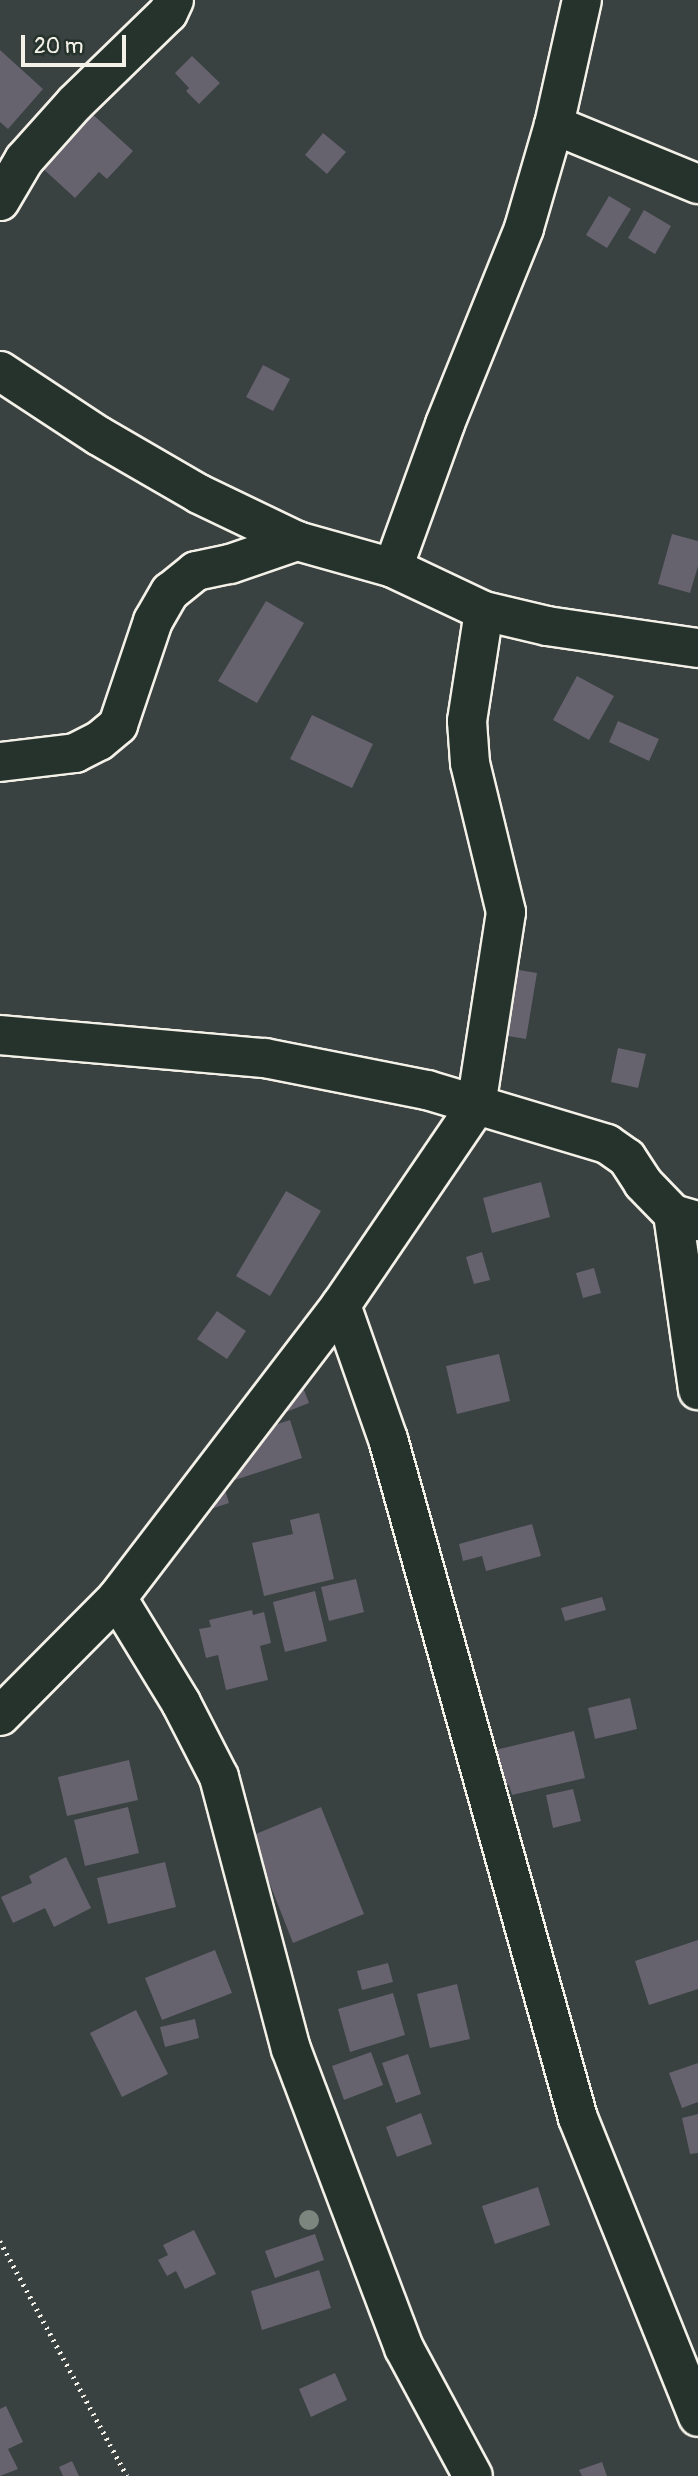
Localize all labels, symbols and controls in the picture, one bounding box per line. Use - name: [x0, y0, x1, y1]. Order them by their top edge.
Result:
- scale bar: [24, 21, 130, 65]
- text: 20 m: [34, 33, 83, 60]

